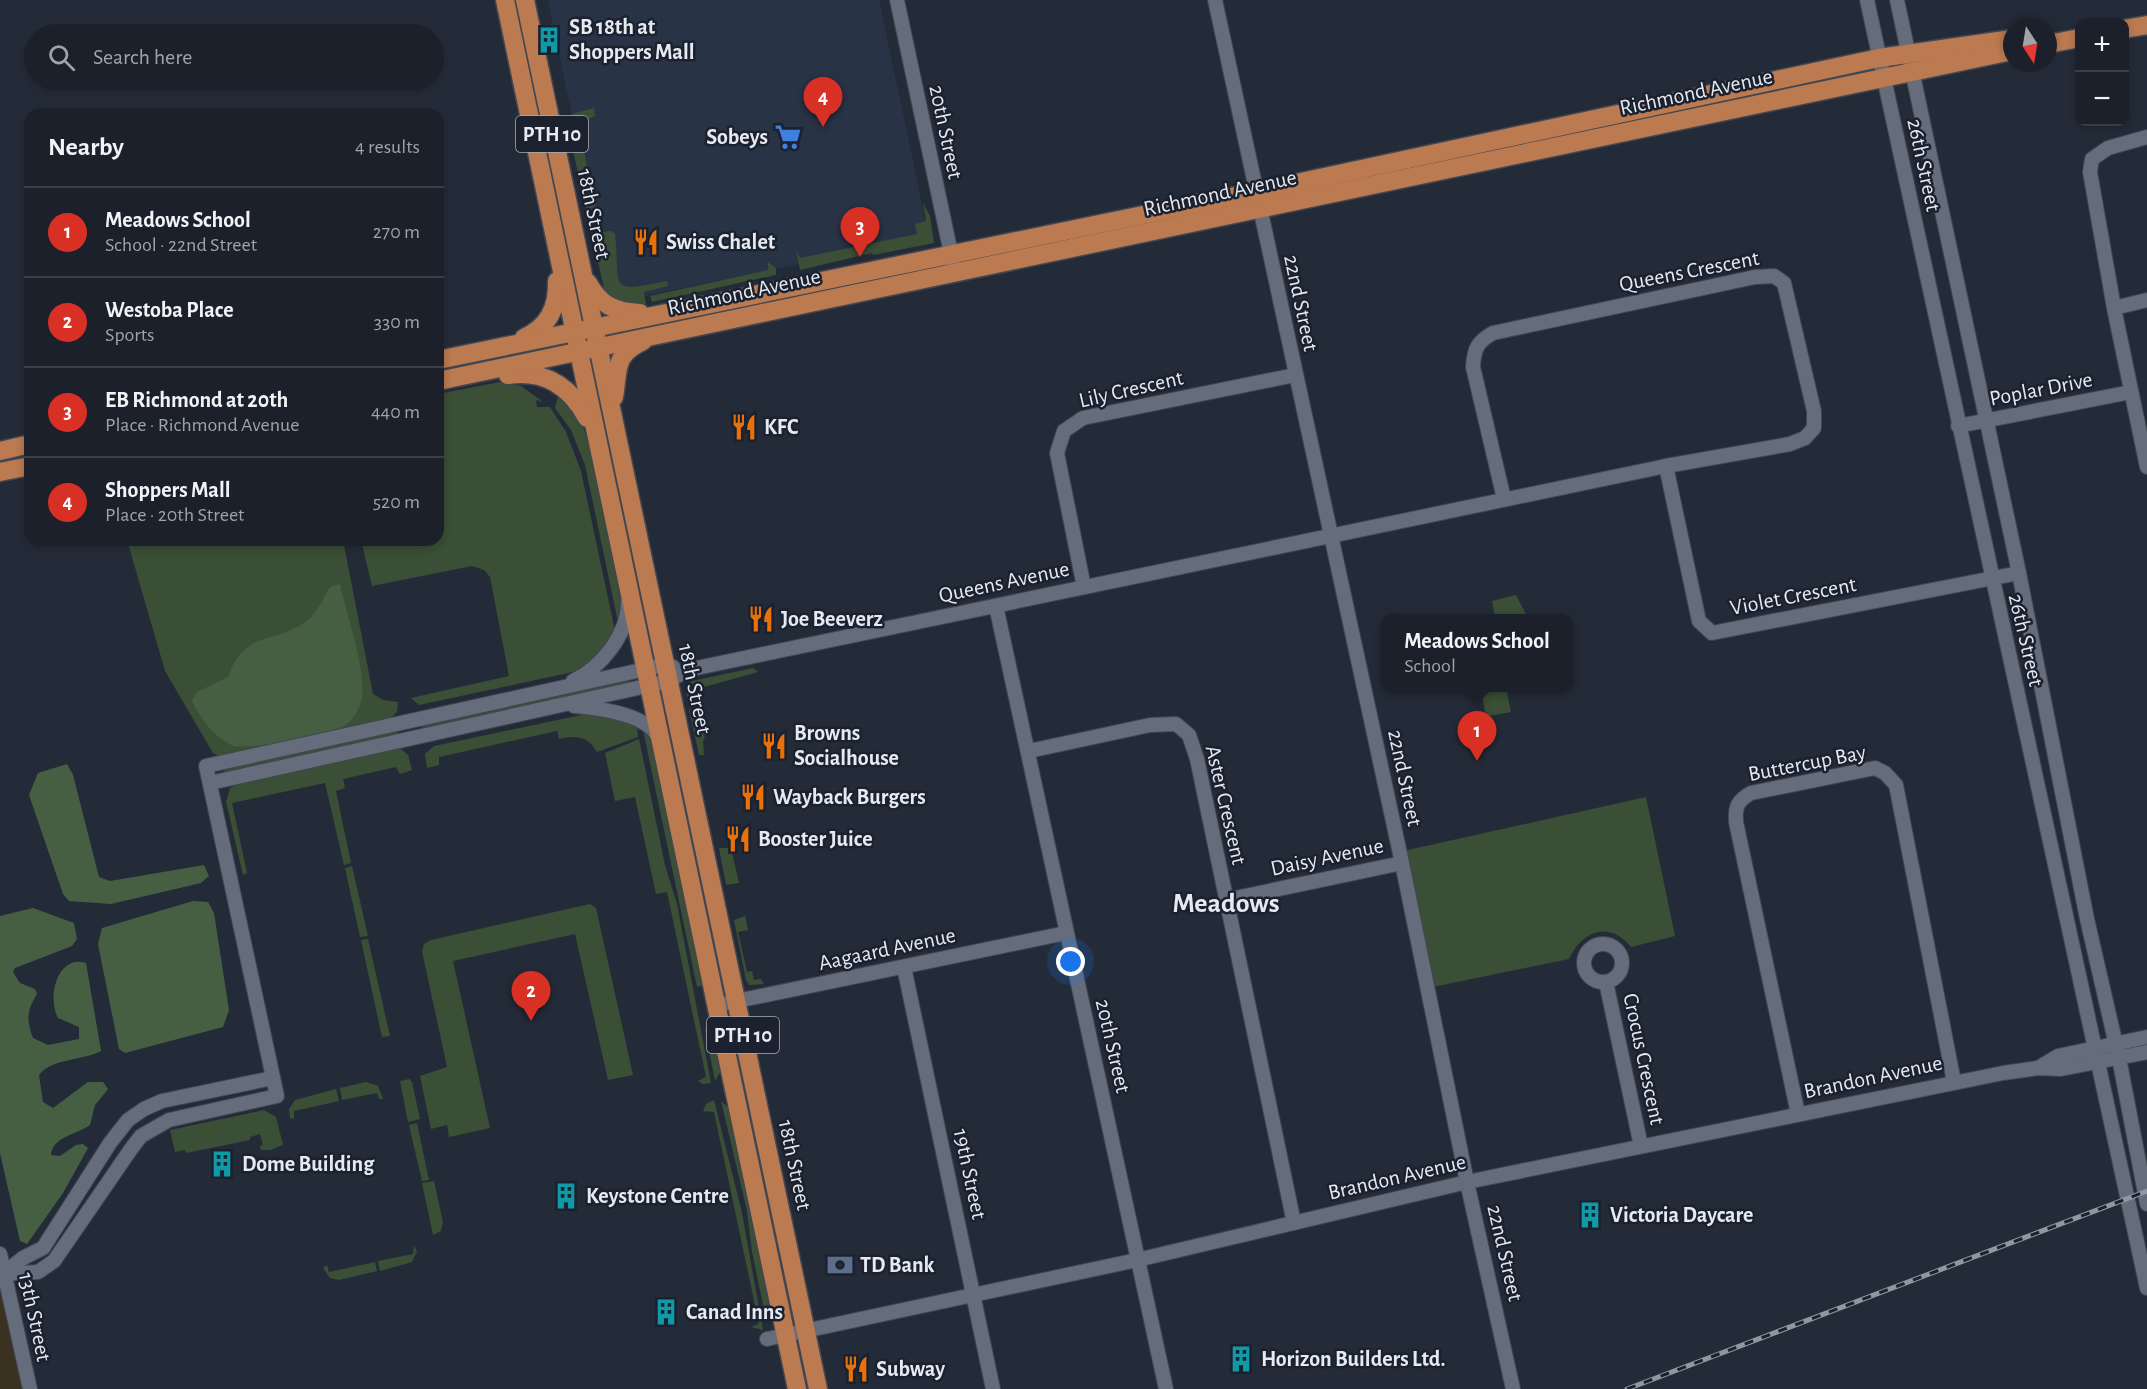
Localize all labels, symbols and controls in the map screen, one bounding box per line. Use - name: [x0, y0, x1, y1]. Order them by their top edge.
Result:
- place label: SB 18th at Shoppers Mall: [569, 16, 695, 63]
- north arrow: [2003, 18, 2057, 72]
- map controls: [2075, 18, 2129, 126]
- button: +: [2075, 18, 2129, 72]
- search box: [24, 24, 444, 90]
- building icon: SB 18th at Shoppers Mall: [534, 25, 564, 55]
- icon: search: [45, 41, 78, 74]
- text: Search here: [93, 46, 192, 68]
- street label: Richmond Avenue: [1617, 65, 1775, 119]
- button: −: [2075, 72, 2129, 126]
- pin: 4: [804, 78, 842, 127]
- street label: 20th Street: [925, 83, 967, 181]
- road number: PTH 10: [516, 116, 588, 152]
- street label: 26th Street: [1903, 117, 1945, 213]
- supermarket icon: Sobeys: [773, 122, 803, 152]
- place label: Sobeys: [706, 126, 768, 149]
- text: Nearby: [48, 134, 124, 160]
- text: 4 results: [355, 137, 420, 157]
- street label: Richmond Avenue: [1141, 166, 1299, 220]
- street label: 18th Street: [574, 167, 614, 261]
- pin: 3: [840, 208, 880, 257]
- text: Meadows School: [105, 209, 251, 231]
- text: 1: [64, 222, 71, 242]
- text: 270 m: [373, 222, 420, 242]
- restaurant icon: Swiss Chalet: [631, 227, 661, 257]
- place label: Swiss Chalet: [666, 231, 776, 253]
- text: School · 22nd Street: [105, 235, 257, 255]
- street label: Queens Crescent: [1617, 247, 1761, 295]
- street label: 22nd Street: [1280, 253, 1322, 353]
- street label: Richmond Avenue: [665, 265, 823, 319]
- text: Westoba Place: [105, 299, 234, 321]
- text: 2: [63, 312, 72, 332]
- text: 330 m: [374, 312, 420, 332]
- text: Sports: [105, 325, 154, 345]
- street label: Lily Crescent: [1077, 366, 1185, 412]
- street label: Poplar Drive: [1988, 368, 2094, 410]
- text: EB Richmond at 20th: [105, 389, 288, 411]
- text: 3: [63, 402, 72, 422]
- text: 440 m: [371, 402, 420, 422]
- restaurant icon: KFC: [729, 412, 759, 442]
- text: Place · Richmond Avenue: [105, 415, 299, 435]
- place label: KFC: [764, 416, 799, 438]
- text: Shoppers Mall: [105, 479, 231, 501]
- text: 4: [62, 492, 73, 512]
- text: 520 m: [373, 492, 420, 512]
- text: Place · 20th Street: [105, 505, 244, 525]
- street label: Queens Avenue: [937, 557, 1071, 607]
- street label: Violet Crescent: [1728, 573, 1858, 619]
- street label: 26th Street: [2005, 592, 2047, 688]
- restaurant icon: Joe Beeverz: [746, 604, 776, 634]
- place label: Joe Beeverz: [781, 608, 883, 630]
- popup: [1381, 614, 1573, 692]
- text: Meadows School: [1404, 630, 1550, 652]
- street label: 18th Street: [675, 642, 715, 736]
- text: School: [1404, 656, 1456, 676]
- pin: 1: [1458, 712, 1496, 761]
- place label: Browns Socialhouse: [794, 722, 899, 769]
- street label: 22nd Street: [1384, 728, 1426, 828]
- restaurant icon: Browns Socialhouse: [759, 731, 789, 761]
- street label: Buttercup Bay: [1746, 741, 1868, 785]
- street label: Aster Crescent: [1202, 743, 1250, 867]
- restaurant icon: Wayback Burgers: [738, 782, 768, 812]
- place label: Wayback Burgers: [773, 786, 926, 809]
- restaurant icon: Booster Juice: [723, 824, 753, 854]
- place label: Booster Juice: [758, 828, 873, 850]
- street label: Daisy Avenue: [1268, 834, 1386, 880]
- district label: Meadows: [1172, 890, 1280, 918]
- street label: Aagaard Avenue: [816, 924, 958, 974]
- your location: [1056, 947, 1085, 976]
- pin: 2: [512, 972, 550, 1021]
- street label: Crocus Crescent: [1619, 991, 1669, 1127]
- street label: 20th Street: [1092, 997, 1134, 1095]
- road number: PTH 10: [707, 1017, 779, 1053]
- street label: Brandon Avenue: [1802, 1052, 1944, 1102]
- street label: 18th Street: [775, 1118, 815, 1212]
- street label: 19th Street: [950, 1127, 990, 1221]
- building icon: Dome Building: [207, 1149, 237, 1179]
- street label: Brandon Avenue: [1326, 1150, 1468, 1204]
- place label: Dome Building: [242, 1153, 375, 1175]
- building icon: Keystone Centre: [551, 1181, 581, 1211]
- place label: Keystone Centre: [586, 1185, 729, 1208]
- building icon: Victoria Daycare: [1575, 1200, 1605, 1230]
- street label: 22nd Street: [1483, 1203, 1527, 1303]
- place label: Victoria Daycare: [1610, 1204, 1754, 1227]
- bank icon: TD Bank: [825, 1250, 855, 1280]
- place label: TD Bank: [860, 1254, 935, 1276]
- street label: 13th Street: [15, 1270, 55, 1364]
- building icon: Canad Inns: [651, 1297, 681, 1327]
- place label: Canad Inns: [686, 1301, 783, 1323]
- building icon: Horizon Builders Ltd.: [1226, 1344, 1256, 1374]
- place label: Horizon Builders Ltd.: [1261, 1348, 1445, 1370]
- restaurant icon: Subway: [841, 1354, 871, 1384]
- place label: Subway: [876, 1358, 945, 1381]

